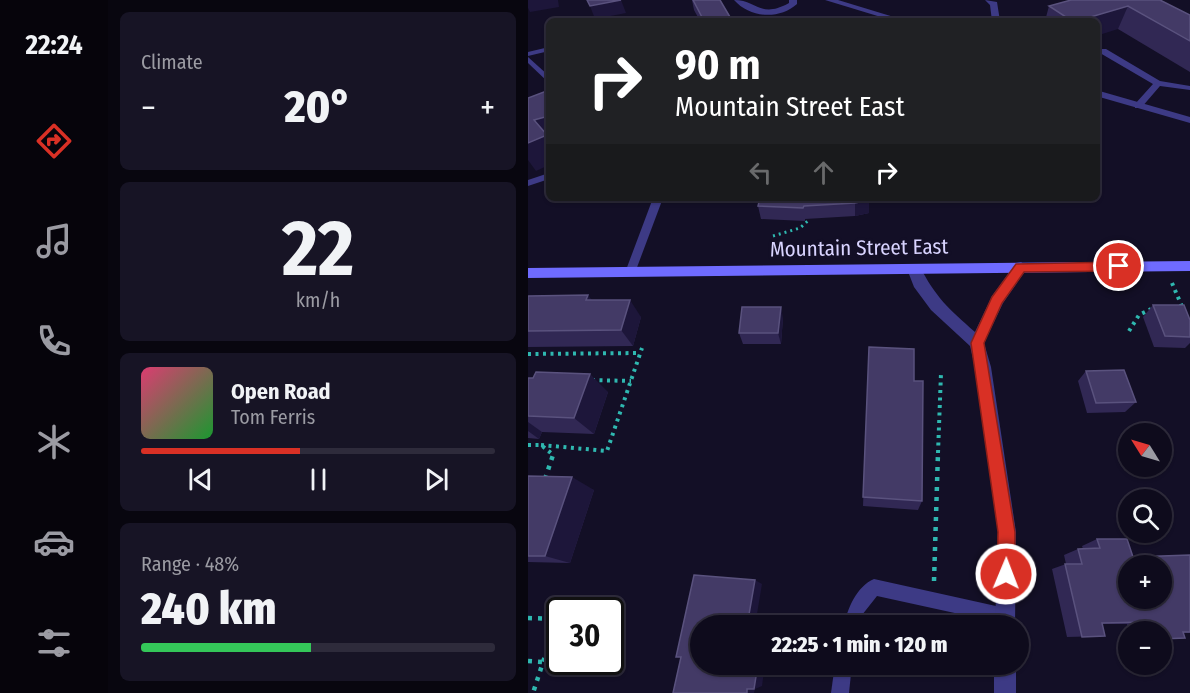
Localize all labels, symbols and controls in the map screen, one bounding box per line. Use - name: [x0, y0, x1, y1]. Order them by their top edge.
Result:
- text: 22:24: [25, 29, 83, 61]
- text: 90 m: [675, 40, 760, 90]
- icon: right: [576, 42, 654, 120]
- text: Climate: [141, 50, 203, 74]
- text: 20°: [284, 80, 351, 134]
- text: −: [141, 88, 156, 128]
- text: +: [480, 88, 495, 128]
- text: Mountain Street East: [675, 91, 904, 123]
- icon: directions: [33, 120, 75, 162]
- icon: left: [744, 156, 777, 189]
- icon: ahead: [807, 156, 840, 189]
- icon: right: [870, 156, 903, 189]
- text: 22: [282, 202, 354, 296]
- icon: music: [33, 220, 75, 262]
- street label: Mountain Street East: [770, 233, 949, 263]
- pin: [1093, 240, 1144, 291]
- icon: arrive: [1102, 249, 1135, 282]
- text: km/h: [296, 288, 340, 312]
- icon: phone: [33, 320, 75, 362]
- text: Open Road: [231, 378, 331, 405]
- text: Tom Ferris: [231, 405, 315, 429]
- icon: climate: [33, 421, 75, 463]
- north arrow: [1118, 423, 1172, 477]
- map controls: [1118, 423, 1172, 675]
- icon: previous: [184, 463, 217, 496]
- icon: pause: [302, 463, 335, 496]
- icon: next: [420, 463, 453, 496]
- button: search: [1118, 489, 1172, 543]
- icon: car: [33, 521, 75, 563]
- position arrow: [974, 542, 1038, 606]
- text: Range · 48%: [141, 552, 239, 576]
- button: +: [1118, 555, 1172, 609]
- text: 240 km: [141, 582, 277, 636]
- speed limit sign: 30: [546, 597, 624, 675]
- button: −: [1118, 621, 1172, 675]
- icon: filters: [33, 622, 75, 664]
- text: 22:25 · 1 min · 120 m: [772, 631, 947, 658]

